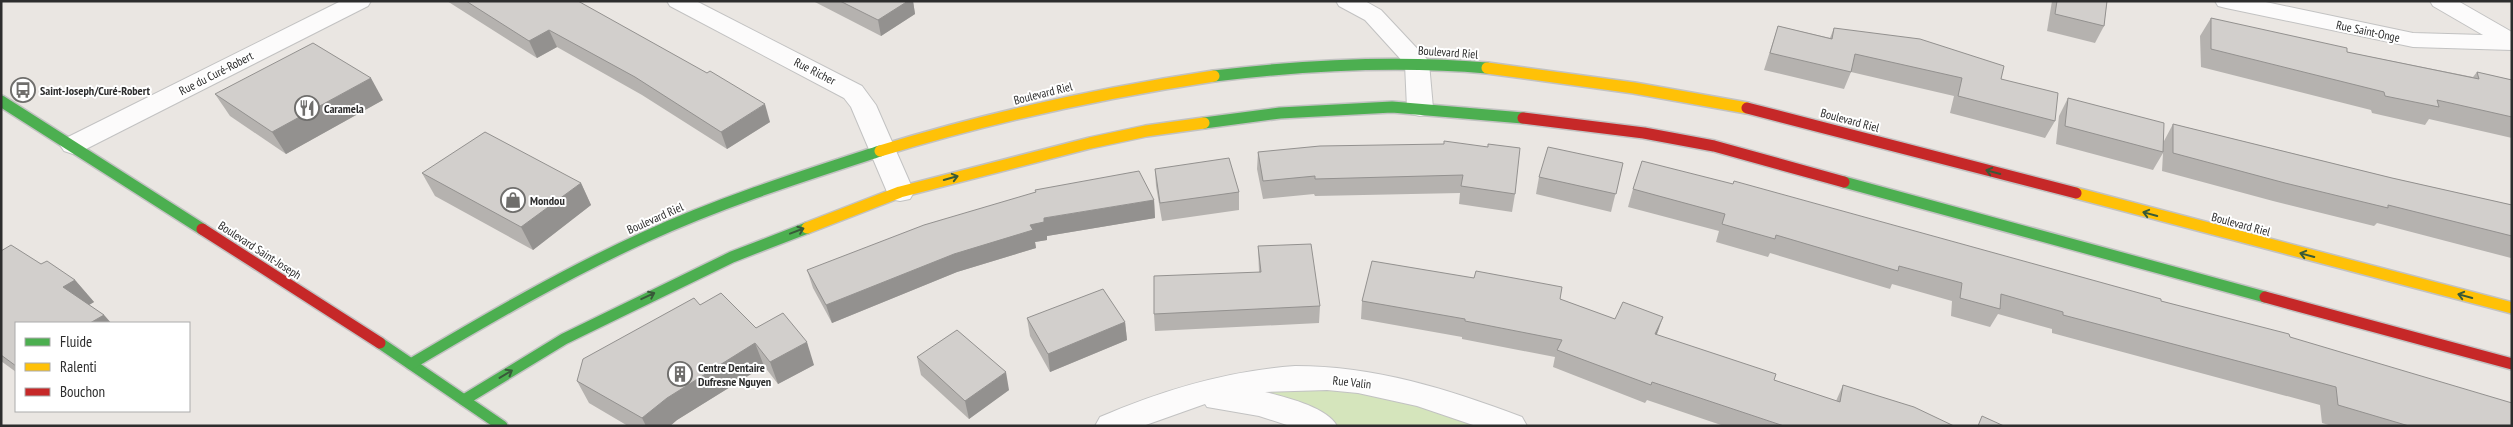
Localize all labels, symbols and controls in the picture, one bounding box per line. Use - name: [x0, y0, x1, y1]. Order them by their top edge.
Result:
- street label: Rue Saint-Onge: [2335, 17, 2401, 45]
- street label: Boulevard Riel: [1417, 42, 1479, 62]
- street label: Rue du Curé-Robert: [176, 48, 256, 98]
- street label: Rue Richer: [792, 54, 839, 88]
- bus stop icon: Saint-Joseph/Curé-Robert: [10, 77, 36, 103]
- street label: Boulevard Riel: [1012, 78, 1074, 108]
- place label: Saint-Joseph/Curé-Robert: [40, 83, 150, 98]
- restaurant icon: Caramela: [294, 95, 320, 121]
- place label: Caramela: [324, 101, 364, 116]
- street label: Boulevard Riel: [1819, 105, 1881, 135]
- one-way arrow: [1985, 167, 2001, 176]
- one-way arrow: [942, 172, 958, 182]
- shop icon: Mondou: [500, 187, 526, 213]
- place label: Mondou: [530, 193, 565, 208]
- street label: Boulevard Riel: [624, 199, 686, 237]
- one-way arrow: [2143, 209, 2159, 218]
- street label: Boulevard Riel: [2210, 209, 2272, 239]
- street label: Boulevard Saint-Joseph: [216, 218, 304, 282]
- one-way arrow: [789, 226, 804, 235]
- one-way arrow: [2300, 250, 2316, 259]
- one-way arrow: [640, 291, 655, 301]
- one-way arrow: [2457, 291, 2473, 300]
- legend: [15, 322, 190, 412]
- text: Fluide: [60, 332, 92, 351]
- text: Ralenti: [60, 357, 97, 376]
- place label: Centre Dentaire Dufresne Nguyen: [698, 360, 771, 389]
- building icon: Centre Dentaire Dufresne Nguyen: [667, 361, 693, 387]
- one-way arrow: [499, 369, 513, 379]
- street label: Rue Valin: [1332, 373, 1372, 391]
- text: Bouchon: [60, 382, 105, 401]

